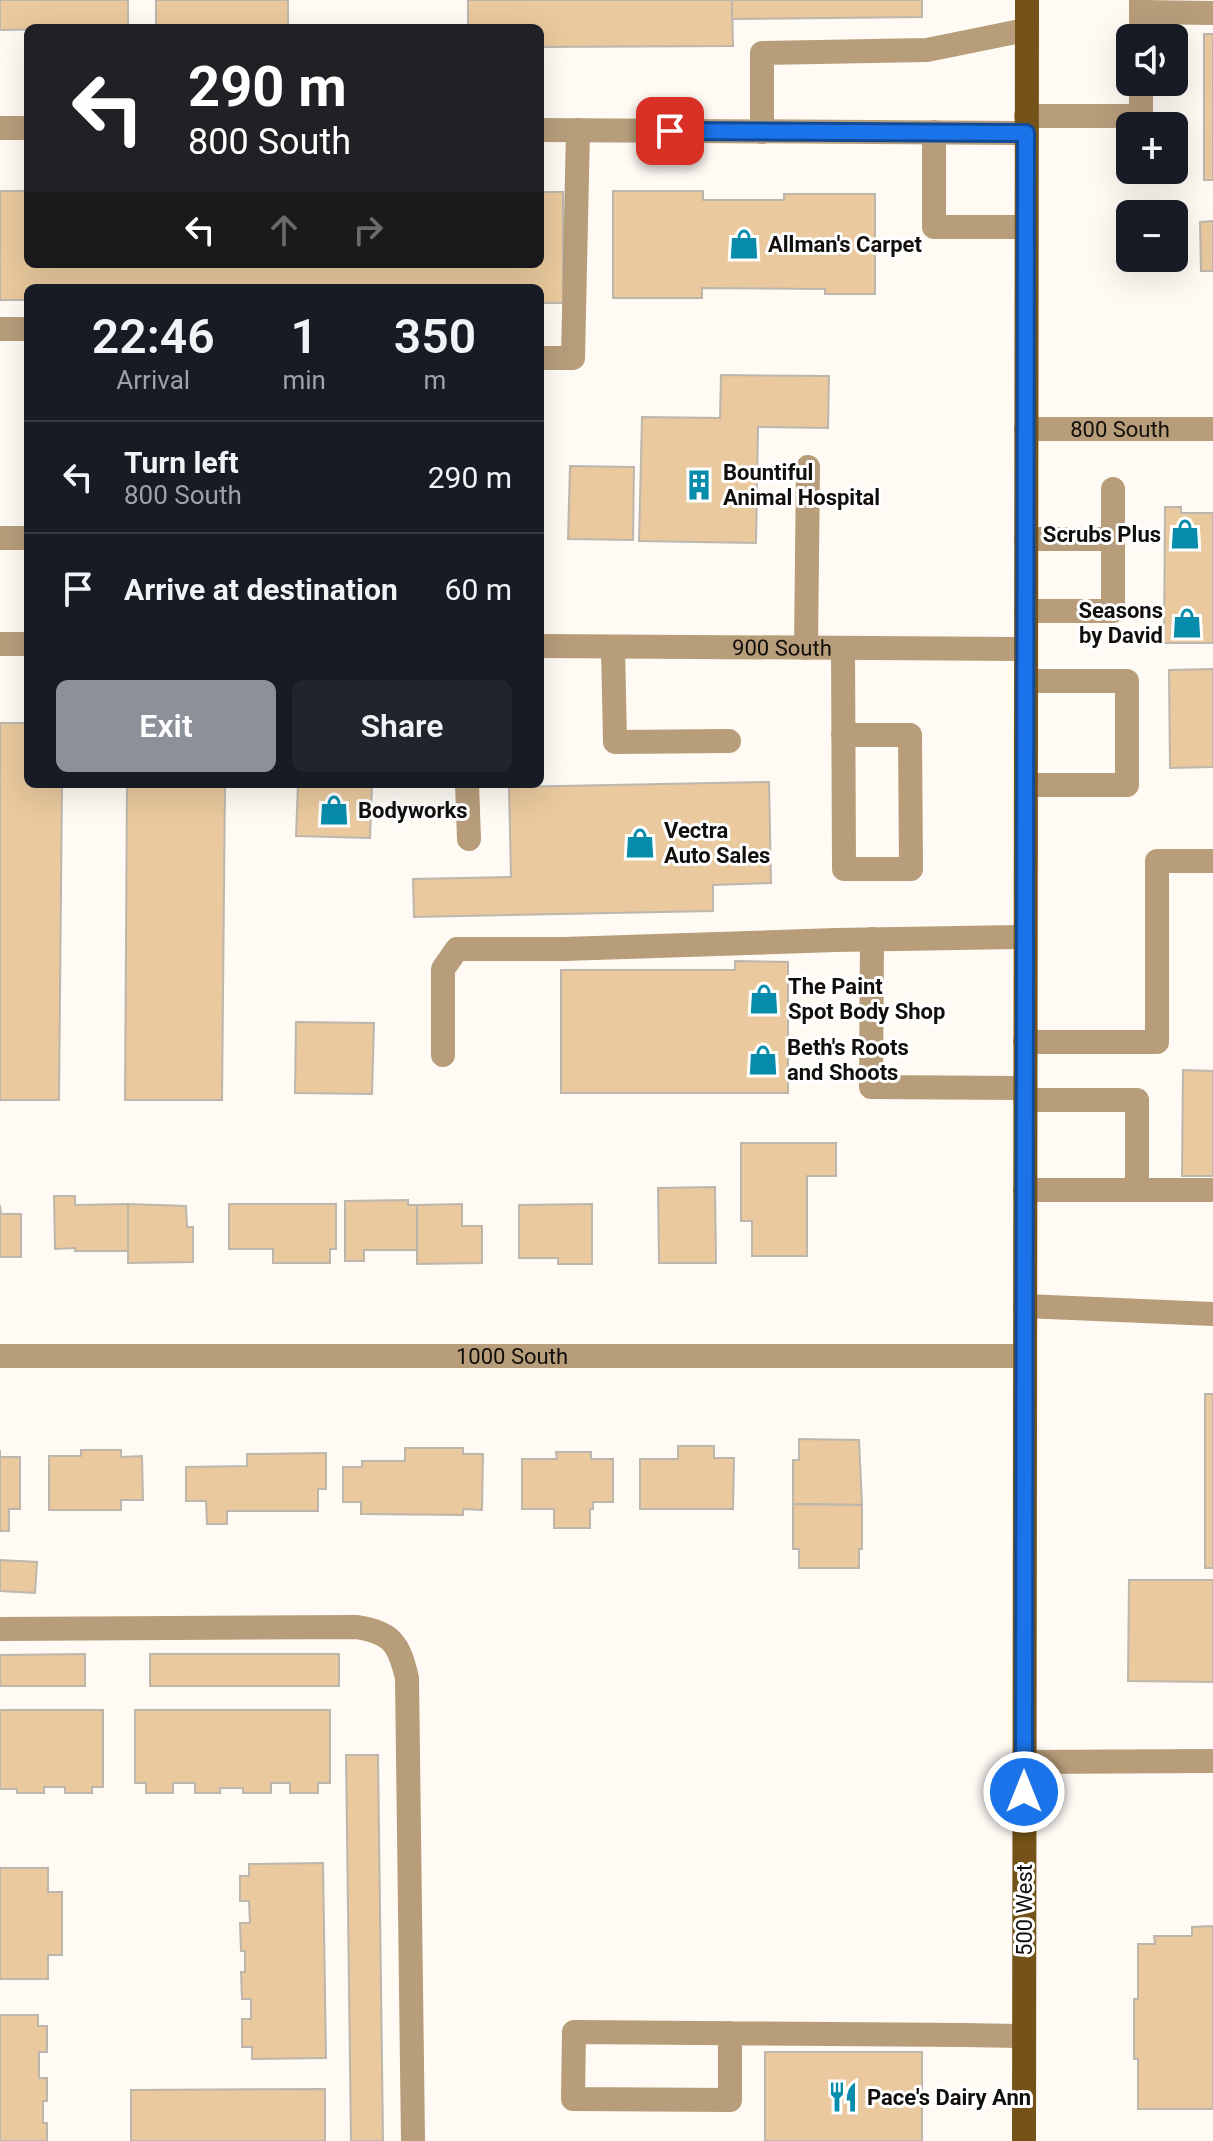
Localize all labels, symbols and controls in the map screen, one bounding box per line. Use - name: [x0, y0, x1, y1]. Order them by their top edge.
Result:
- map controls: [1116, 24, 1188, 272]
- button: sound: [1116, 24, 1188, 96]
- text: 290 m: [188, 54, 347, 120]
- icon: left: [56, 56, 160, 160]
- pin: [636, 97, 704, 165]
- icon: arrive: [648, 109, 692, 153]
- button: +: [1116, 112, 1188, 184]
- text: 800 South: [188, 121, 351, 163]
- button: −: [1116, 200, 1188, 272]
- icon: left: [178, 208, 222, 252]
- icon: ahead: [262, 208, 306, 252]
- icon: right: [346, 208, 390, 252]
- shop icon: Allman's Carpet: [727, 227, 761, 261]
- place label: Allman's Carpet: [768, 232, 922, 257]
- text: 22:46: [92, 308, 215, 365]
- text: 1: [291, 308, 318, 365]
- text: 350: [394, 308, 476, 365]
- text: Arrival: [116, 365, 190, 395]
- text: min: [282, 365, 326, 395]
- text: m: [424, 365, 446, 395]
- street label: 800 South: [1070, 417, 1170, 442]
- text: Turn left: [124, 445, 239, 480]
- icon: left: [56, 455, 100, 499]
- text: 290 m: [428, 460, 512, 495]
- place label: Bountiful Animal Hospital: [723, 460, 880, 510]
- building icon: Bountiful Animal Hospital: [682, 468, 716, 502]
- text: 800 South: [124, 480, 242, 510]
- shop icon: Scrubs Plus: [1168, 517, 1202, 551]
- place label: Scrubs Plus: [1043, 522, 1161, 547]
- icon: arrive: [56, 567, 100, 611]
- text: Arrive at destination: [124, 572, 398, 607]
- text: 60 m: [445, 572, 512, 607]
- place label: Seasons by David: [1078, 598, 1163, 648]
- shop icon: Seasons by David: [1170, 606, 1204, 640]
- street label: 900 South: [732, 635, 832, 660]
- button: Exit: [56, 680, 276, 772]
- button: Share: [292, 680, 512, 772]
- shop icon: Bodyworks: [317, 793, 351, 827]
- place label: Bodyworks: [358, 798, 468, 823]
- place label: Vectra Auto Sales: [664, 818, 770, 868]
- shop icon: Vectra Auto Sales: [623, 826, 657, 860]
- place label: The Paint Spot Body Shop: [788, 974, 945, 1024]
- shop icon: The Paint Spot Body Shop: [747, 982, 781, 1016]
- place label: Beth's Roots and Shoots: [787, 1035, 909, 1085]
- shop icon: Beth's Roots and Shoots: [746, 1043, 780, 1077]
- street label: 1000 South: [456, 1344, 568, 1369]
- position arrow: [982, 1750, 1066, 1834]
- street label: 500 West: [1012, 1864, 1037, 1956]
- restaurant icon: Pace's Dairy Ann: [826, 2080, 860, 2114]
- place label: Pace's Dairy Ann: [867, 2085, 1031, 2110]

